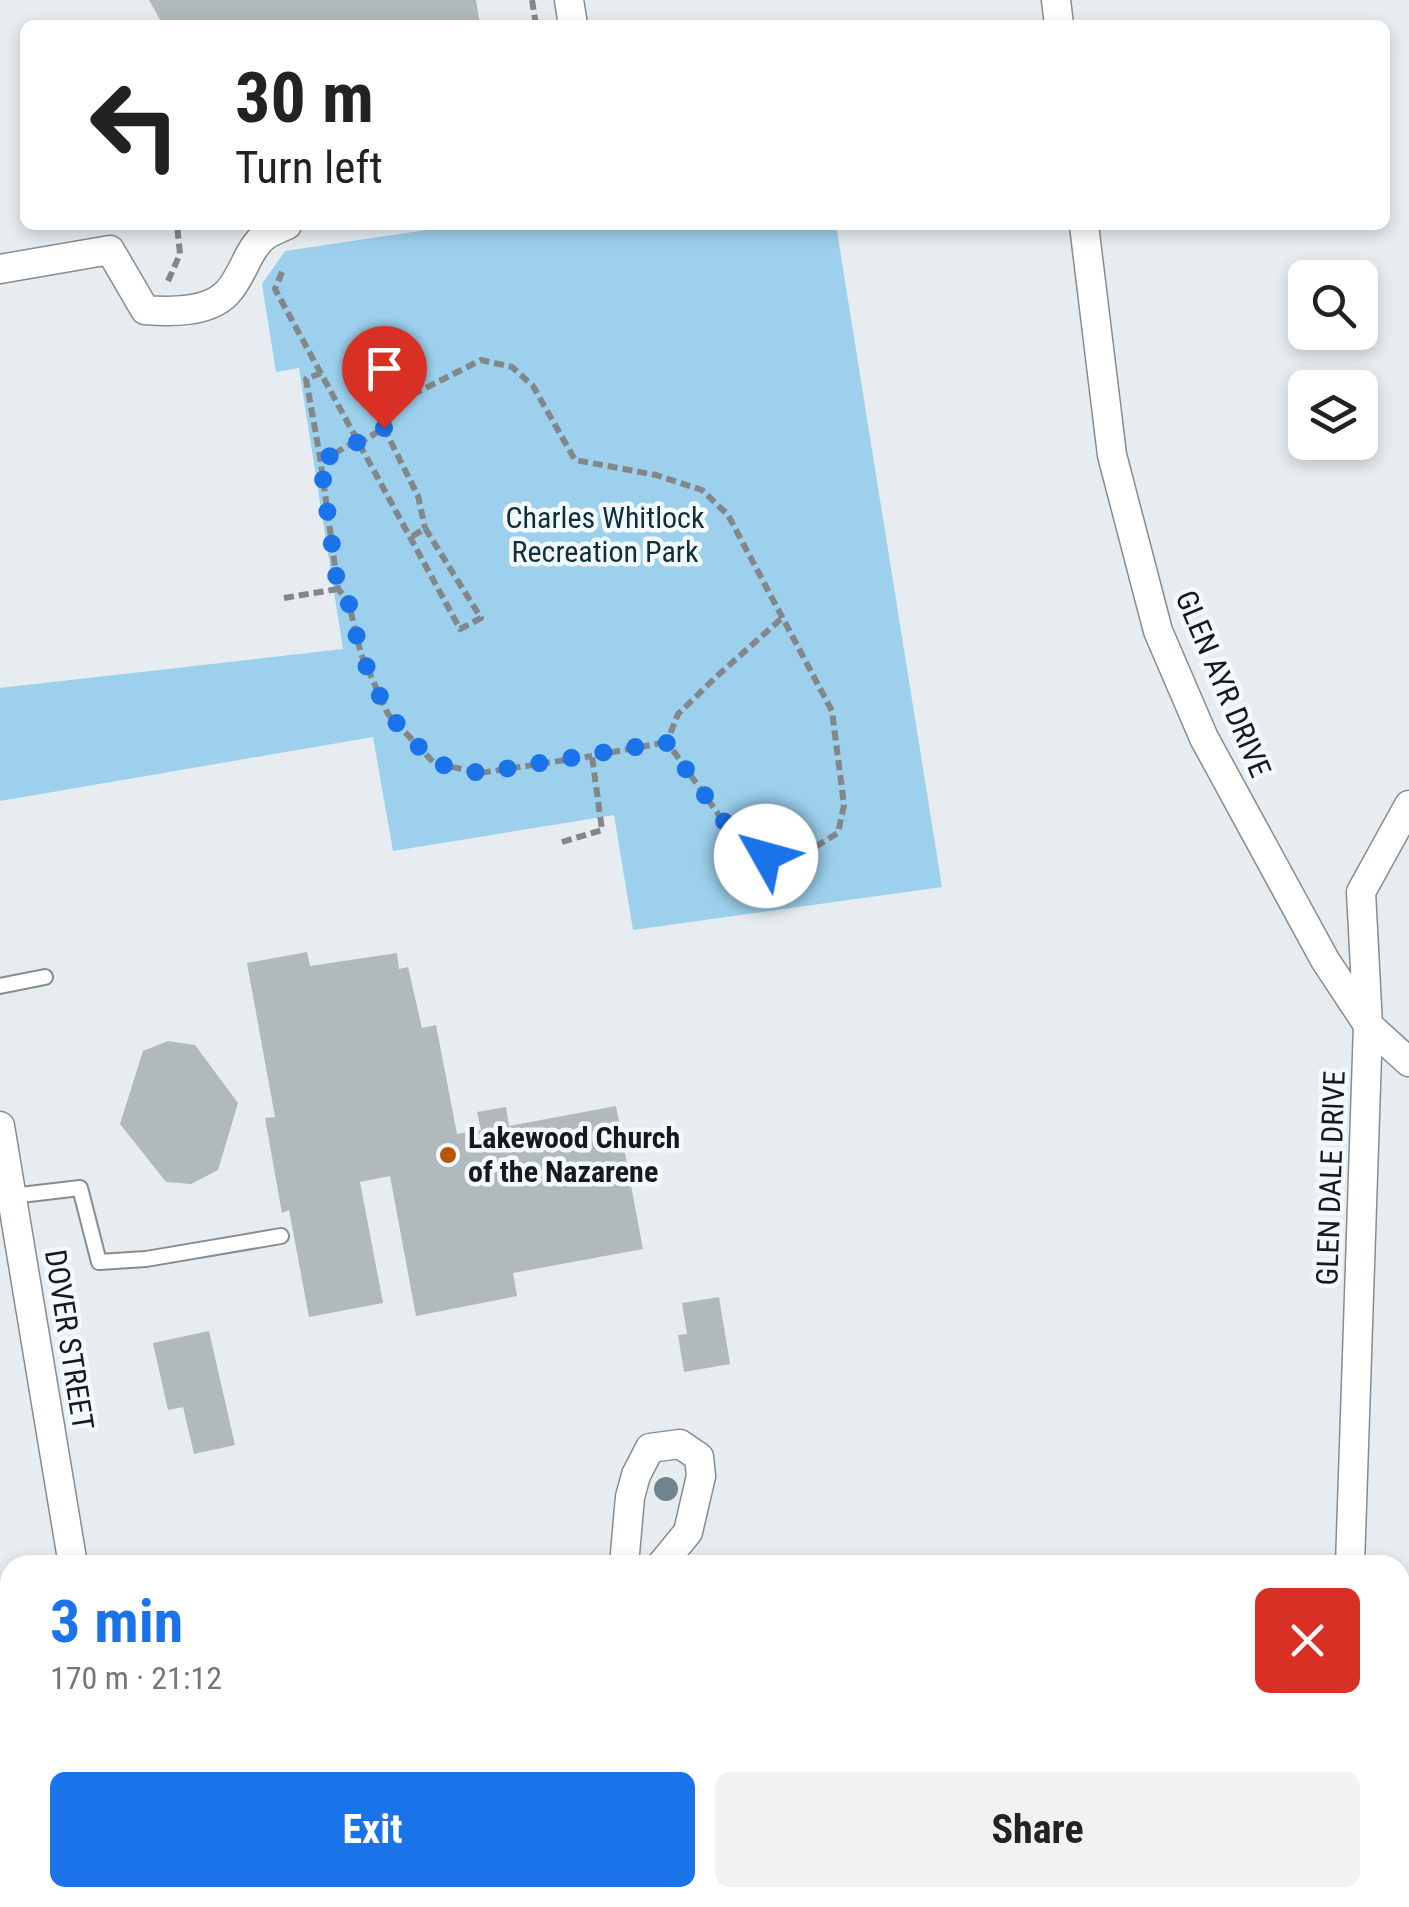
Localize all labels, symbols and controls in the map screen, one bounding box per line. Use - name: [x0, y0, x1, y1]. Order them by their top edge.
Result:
- text: 30 m: [235, 57, 374, 139]
- icon: left: [70, 60, 200, 190]
- text: Turn left: [235, 141, 383, 194]
- map controls: [1288, 260, 1378, 460]
- button: search: [1288, 260, 1378, 350]
- pin: [342, 326, 427, 429]
- icon: arrive: [357, 341, 412, 396]
- button: layers: [1288, 370, 1378, 460]
- park label: Charles Whitlock Recreation Park: [506, 500, 705, 569]
- street label: GLEN AYR DRIVE: [1168, 585, 1278, 782]
- position arrow: [714, 804, 818, 908]
- street label: GLEN DALE DRIVE: [1309, 1070, 1352, 1286]
- place label: Lakewood Church of the Nazarene: [468, 1120, 680, 1189]
- marker: Lakewood Church of the Nazarene: [437, 1144, 459, 1166]
- street label: DOVER STREET: [38, 1247, 101, 1433]
- text: 3 min: [50, 1586, 183, 1657]
- button: close: [1255, 1588, 1360, 1693]
- text: 170 m · 21:12: [50, 1659, 222, 1697]
- button: Exit: [50, 1772, 695, 1887]
- button: Share: [715, 1772, 1360, 1887]

